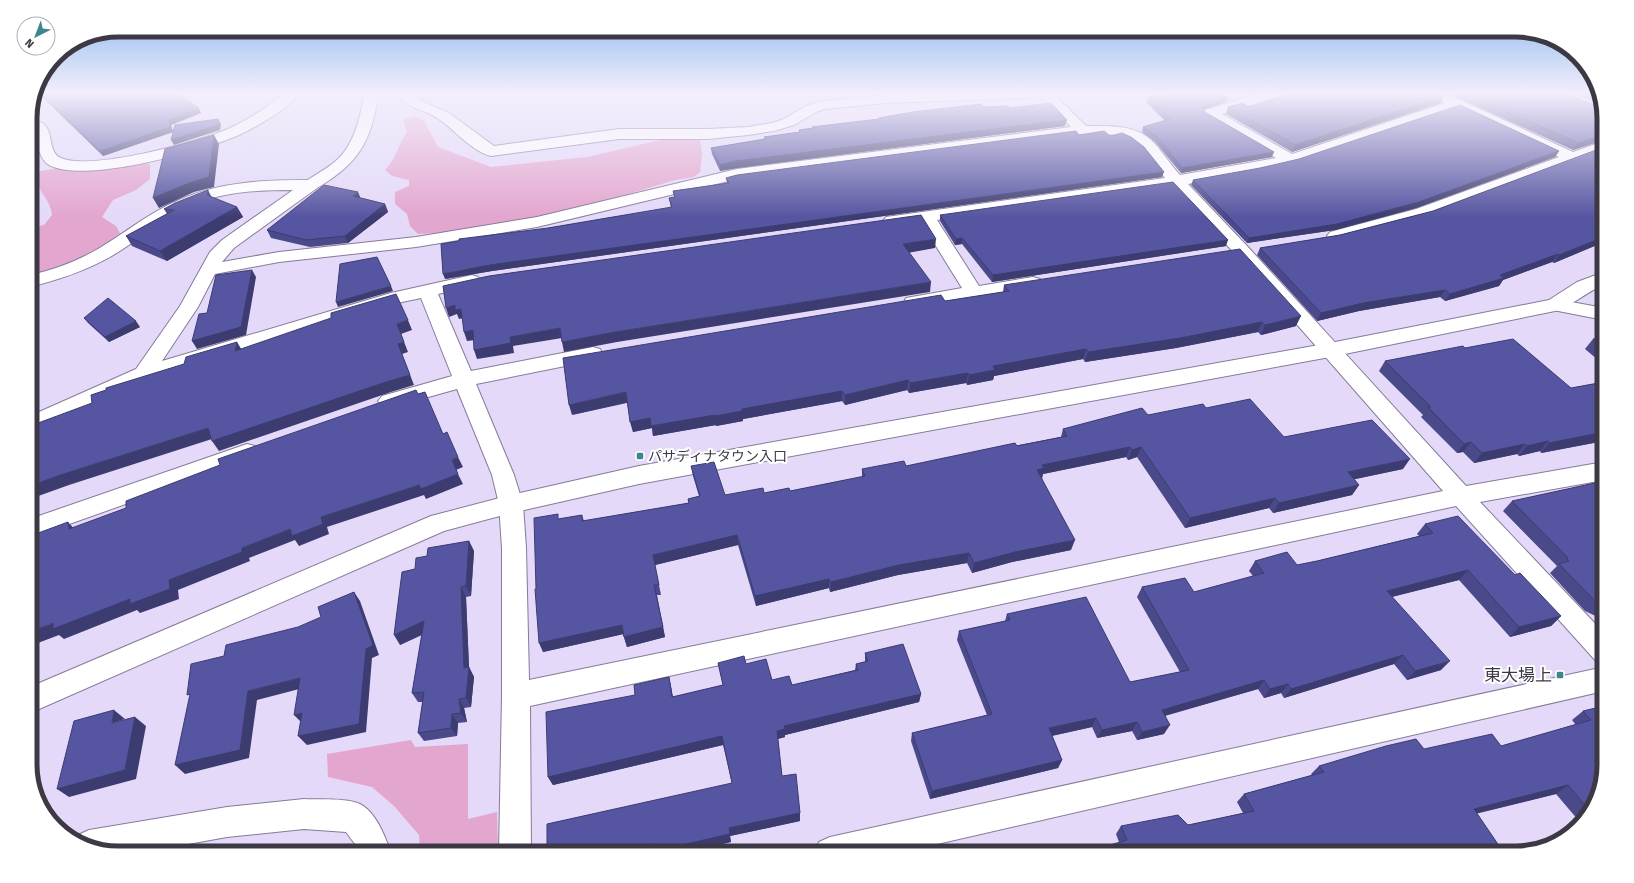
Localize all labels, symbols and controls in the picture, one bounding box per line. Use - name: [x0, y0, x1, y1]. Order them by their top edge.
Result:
- north arrow: [16, 16, 56, 56]
- text: N: [23, 36, 37, 50]
- place label: パサディナタウン入口: [648, 448, 787, 465]
- marker: パサディナタウン入口: [635, 451, 645, 461]
- place label: 東大場上: [1484, 665, 1552, 686]
- marker: 東大場上: [1555, 670, 1565, 680]

